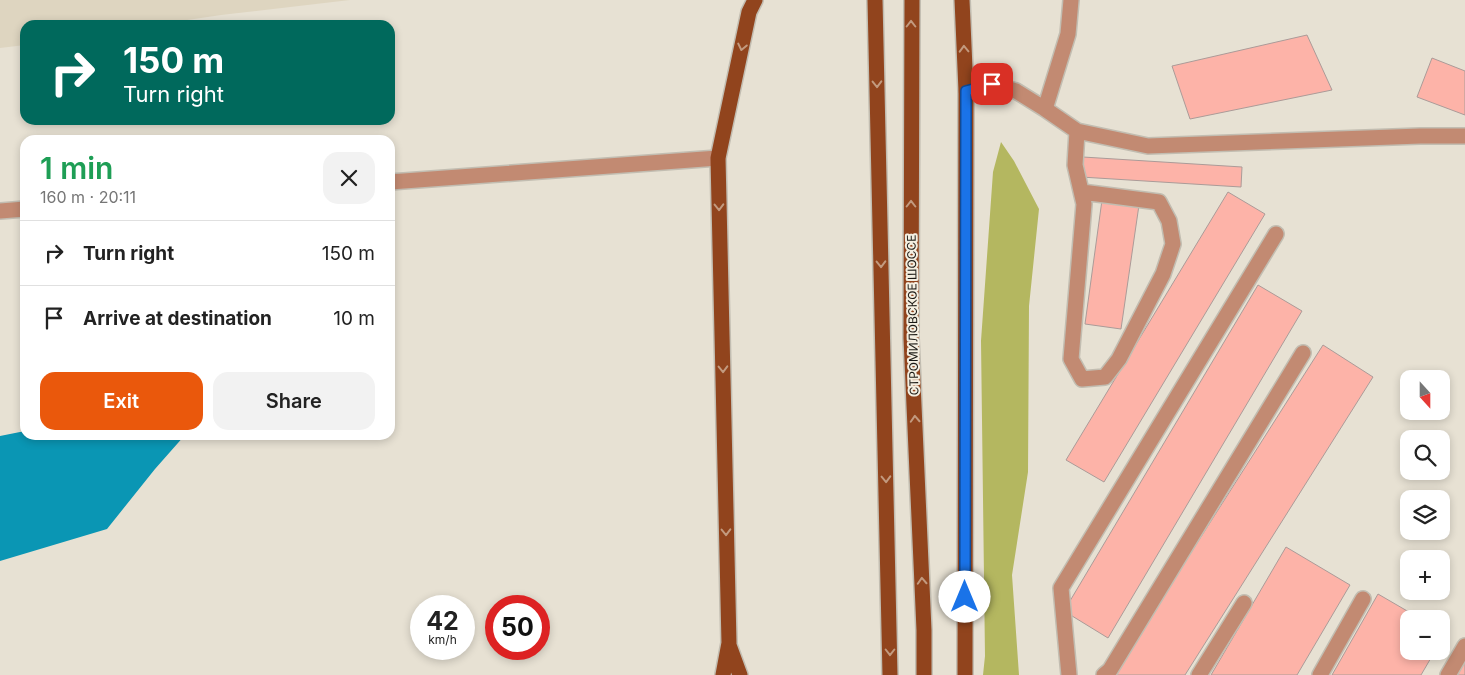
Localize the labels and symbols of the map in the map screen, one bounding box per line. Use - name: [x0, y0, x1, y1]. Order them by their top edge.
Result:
- one-way arrow: [906, 20, 916, 28]
- one-way arrow: [737, 42, 747, 51]
- one-way arrow: [959, 45, 969, 52]
- pin: [971, 63, 1013, 105]
- one-way arrow: [872, 80, 882, 88]
- one-way arrow: [906, 200, 916, 208]
- one-way arrow: [714, 203, 724, 211]
- street label: СТРОМИЛОВСКОЕ ШОССЕ: [904, 234, 921, 396]
- one-way arrow: [875, 260, 886, 268]
- one-way arrow: [718, 366, 728, 373]
- north arrow: [1400, 370, 1450, 420]
- one-way arrow: [909, 415, 920, 423]
- one-way arrow: [881, 475, 891, 483]
- one-way arrow: [721, 528, 731, 536]
- position arrow: [938, 570, 990, 622]
- one-way arrow: [917, 577, 927, 584]
- speed limit sign: 50: [485, 595, 550, 660]
- one-way arrow: [885, 649, 895, 657]

